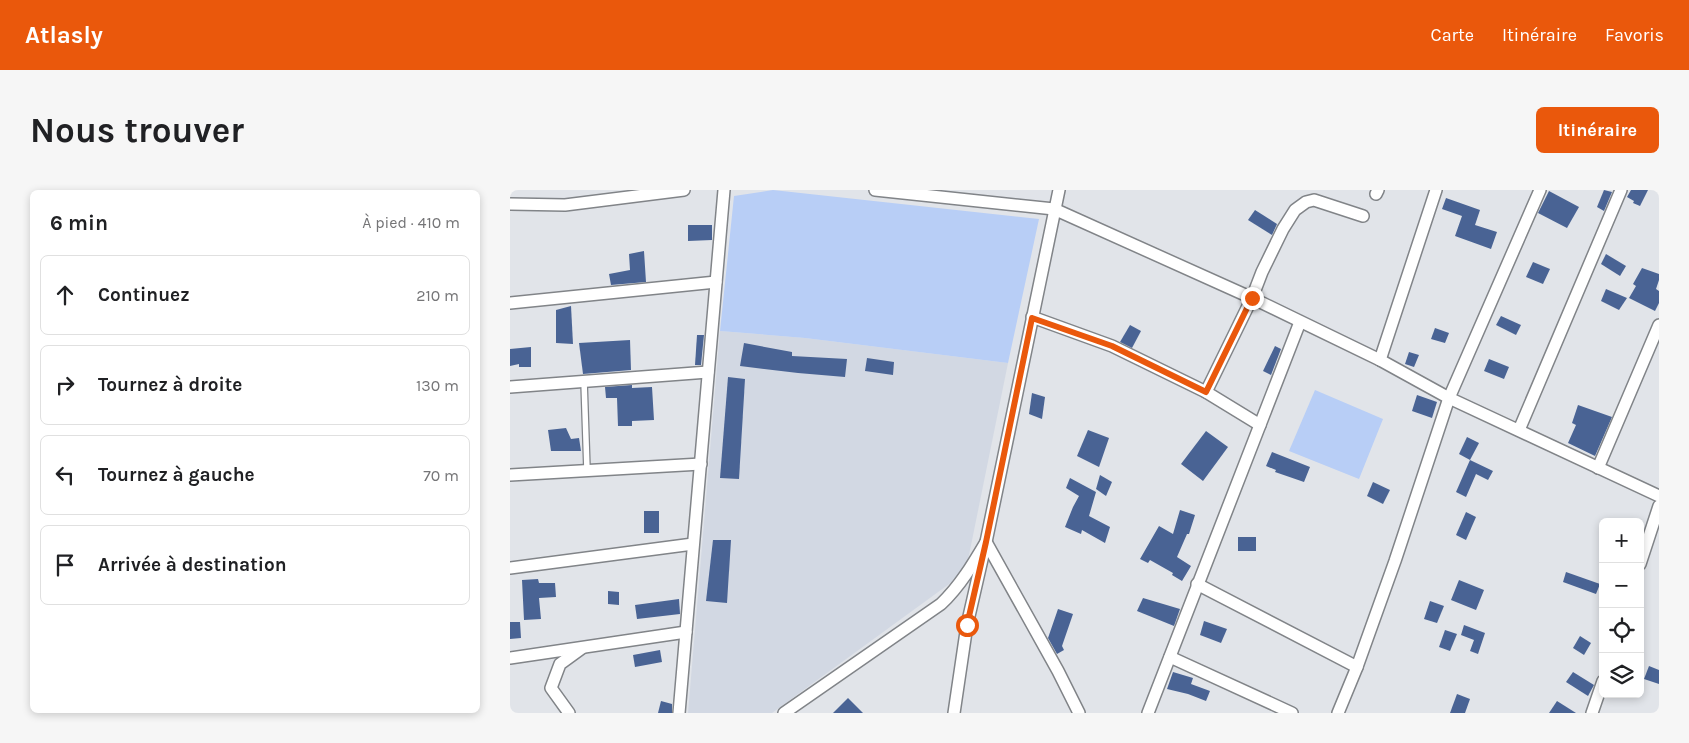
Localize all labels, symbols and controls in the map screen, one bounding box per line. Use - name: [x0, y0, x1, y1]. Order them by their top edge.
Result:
- text: Atlasly: [25, 21, 103, 49]
- text: Carte: [1431, 24, 1474, 46]
- text: Itinéraire: [1502, 24, 1577, 46]
- text: Favoris: [1605, 24, 1664, 46]
- button: Itinéraire: [1536, 107, 1659, 153]
- text: Nous trouver: [30, 110, 244, 151]
- text: 6 min: [50, 211, 108, 235]
- text: À pied · 410 m: [362, 213, 460, 232]
- icon: ahead: [51, 281, 79, 309]
- text: Continuez: [98, 284, 190, 306]
- text: 210 m: [416, 286, 459, 305]
- route end: [1241, 287, 1264, 310]
- icon: right: [51, 371, 79, 399]
- text: Tournez à droite: [98, 374, 242, 396]
- text: 130 m: [416, 376, 459, 395]
- icon: left: [51, 461, 79, 489]
- text: Tournez à gauche: [98, 464, 255, 486]
- text: 70 m: [423, 466, 459, 485]
- map controls: [1599, 518, 1644, 698]
- button: +: [1599, 518, 1644, 563]
- icon: arrive: [51, 551, 79, 579]
- text: Arrivée à destination: [98, 554, 287, 576]
- button: −: [1599, 563, 1644, 608]
- button: locate: [1599, 608, 1644, 653]
- route start: [956, 614, 979, 637]
- button: layers: [1599, 653, 1644, 698]

